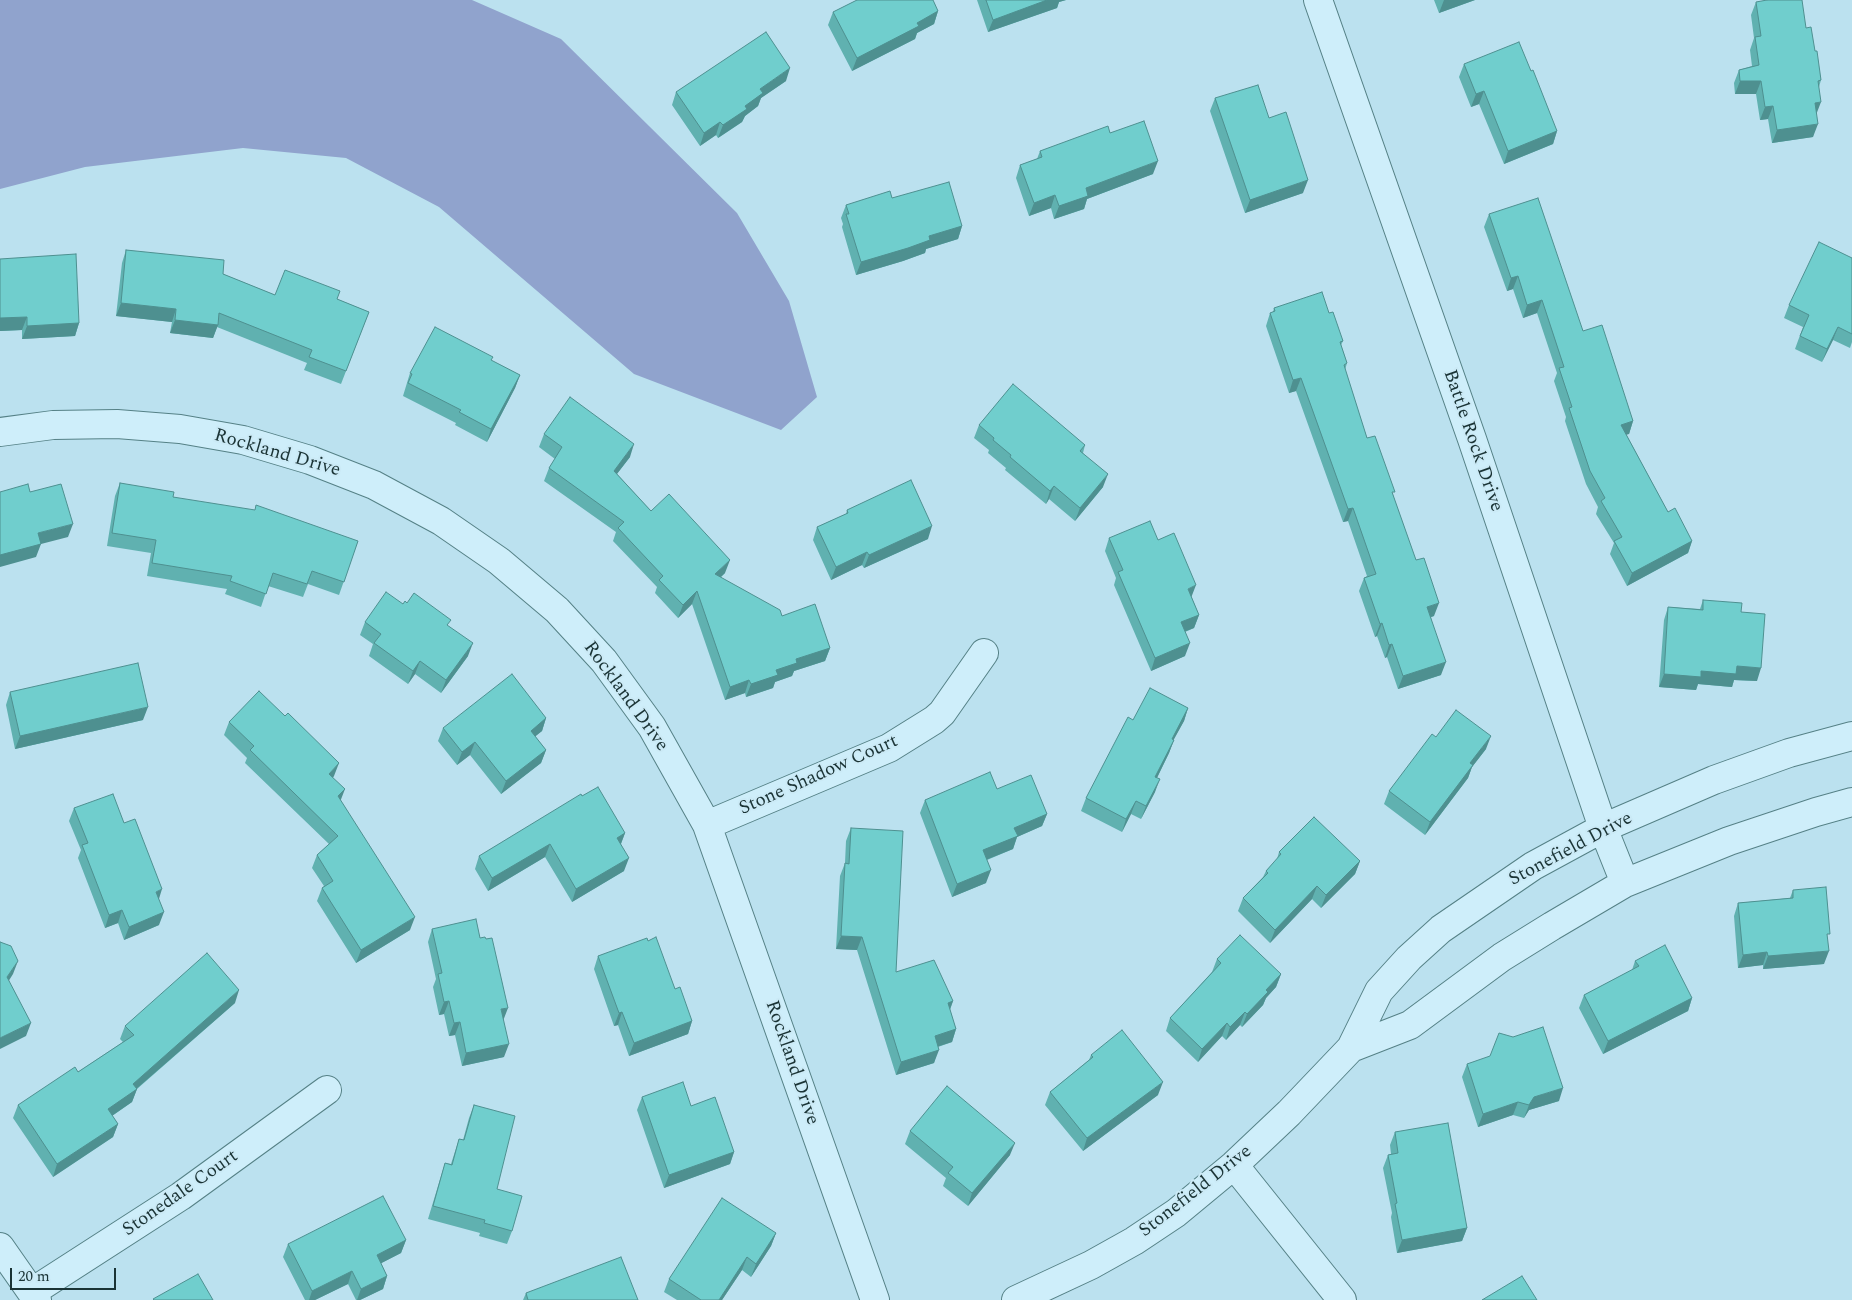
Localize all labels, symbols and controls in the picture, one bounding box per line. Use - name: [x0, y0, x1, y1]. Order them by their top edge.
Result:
- street label: Battle Rock Drive: [1437, 367, 1507, 515]
- street label: Rockland Drive: [211, 425, 343, 483]
- street label: Rockland Drive: [577, 638, 673, 756]
- street label: Stone Shadow Court: [736, 731, 902, 821]
- street label: Stonefield Drive: [1505, 808, 1637, 892]
- street label: Rockland Drive: [759, 998, 823, 1128]
- street label: Stonefield Drive: [1135, 1141, 1257, 1243]
- street label: Stonedale Court: [119, 1146, 243, 1242]
- scale bar: [12, 1258, 119, 1290]
- text: 20 m: [18, 1265, 50, 1288]

